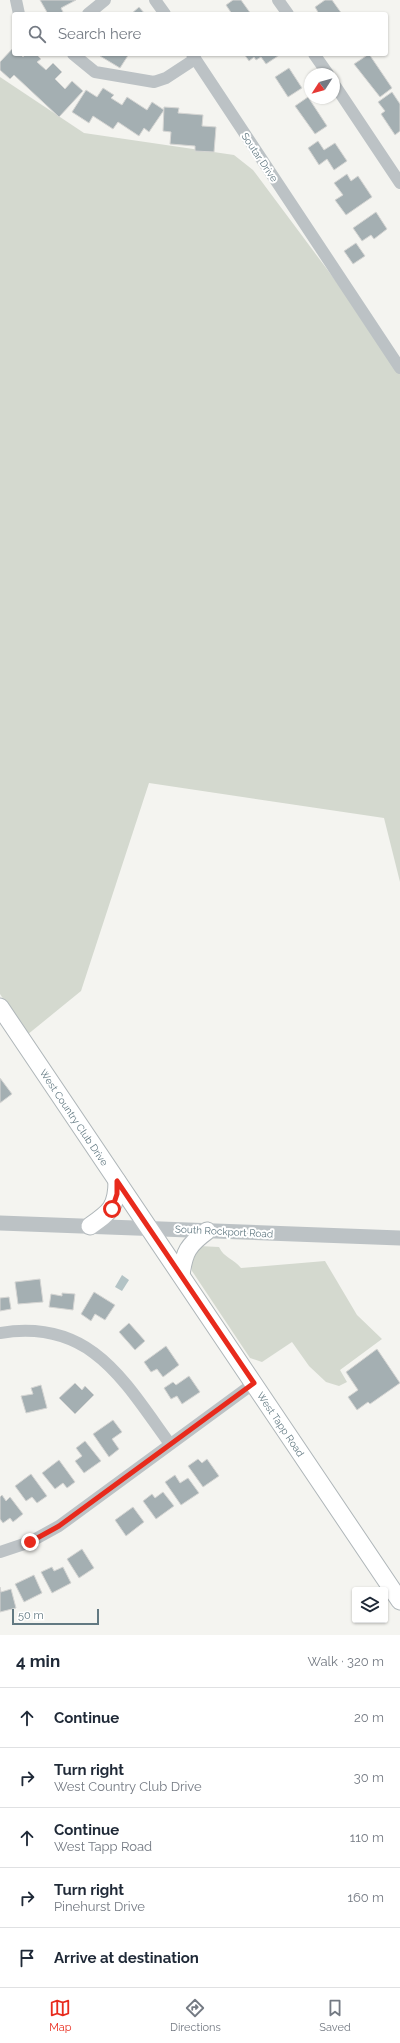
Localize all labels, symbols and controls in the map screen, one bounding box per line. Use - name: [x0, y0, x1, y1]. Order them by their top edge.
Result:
- search box: [12, 12, 388, 56]
- icon: search: [26, 23, 48, 45]
- text: Search here: [58, 25, 141, 43]
- north arrow: [304, 68, 340, 104]
- street label: Soutar Drive: [239, 131, 280, 184]
- street label: West Country Club Drive: [38, 1067, 110, 1168]
- route start: [103, 1200, 121, 1218]
- street label: South Rockport Road: [175, 1223, 273, 1240]
- street label: West Tapp Road: [255, 1390, 306, 1459]
- route end: [21, 1533, 39, 1551]
- map controls: [352, 1587, 388, 1623]
- button: layers: [352, 1587, 388, 1623]
- scale bar: [12, 1607, 99, 1626]
- text: 50 m: [18, 1609, 44, 1622]
- text: 4 min: [16, 1651, 60, 1671]
- text: Walk · 320 m: [308, 1654, 384, 1669]
- icon: ahead: [16, 1707, 38, 1729]
- text: Continue: [54, 1709, 119, 1727]
- text: 20 m: [354, 1710, 384, 1725]
- text: Turn right: [54, 1761, 124, 1779]
- icon: right: [16, 1767, 38, 1789]
- text: 30 m: [354, 1770, 384, 1785]
- text: West Country Club Drive: [54, 1779, 202, 1794]
- text: Continue: [54, 1821, 119, 1839]
- icon: ahead: [16, 1827, 38, 1849]
- text: 110 m: [350, 1830, 384, 1845]
- text: West Tapp Road: [54, 1839, 152, 1854]
- text: Turn right: [54, 1881, 124, 1899]
- icon: right: [16, 1887, 38, 1909]
- text: 160 m: [347, 1890, 384, 1905]
- text: Pinehurst Drive: [54, 1899, 145, 1914]
- icon: arrive: [16, 1947, 38, 1969]
- text: Arrive at destination: [54, 1949, 199, 1967]
- tab: Map: [49, 1997, 72, 2034]
- tab: Directions: [170, 1997, 221, 2034]
- tab: Saved: [319, 1997, 351, 2034]

